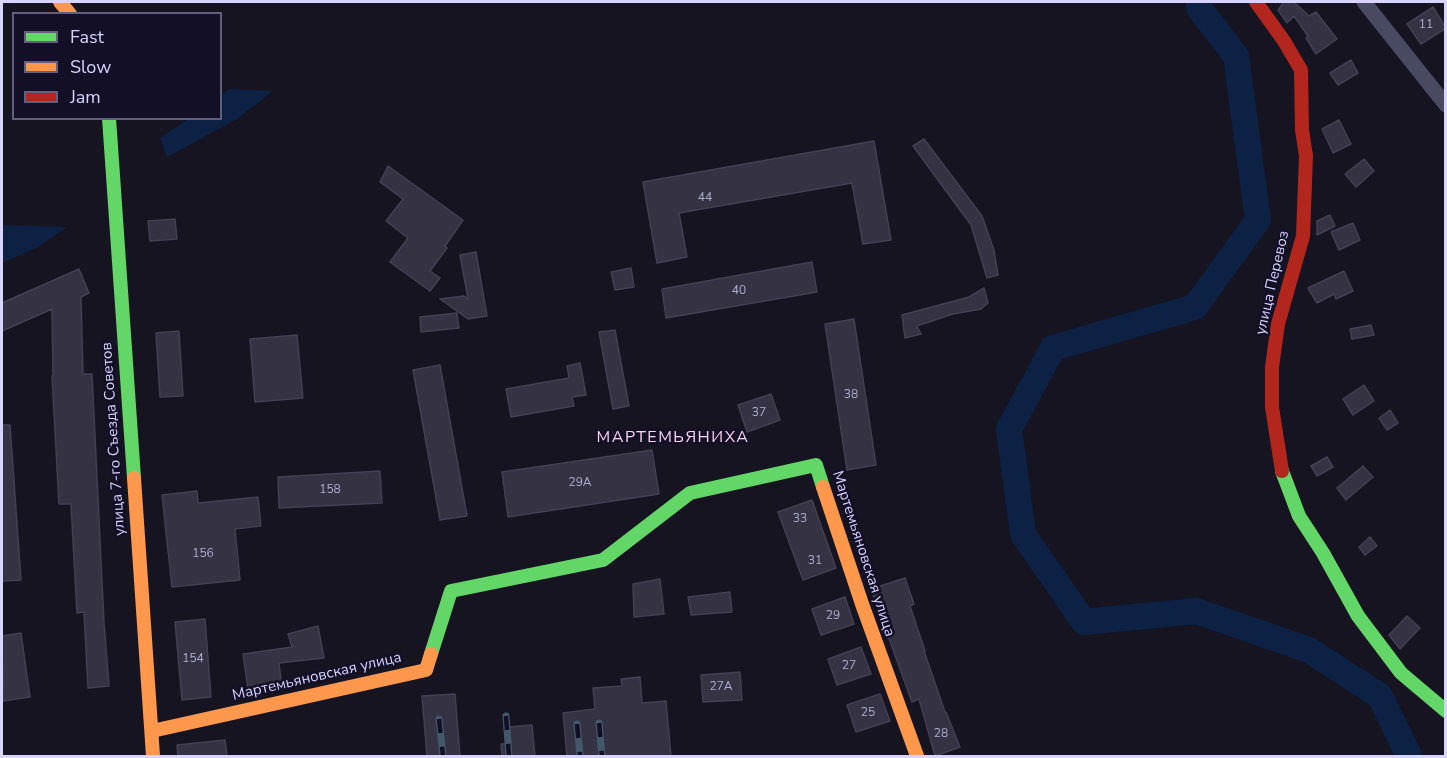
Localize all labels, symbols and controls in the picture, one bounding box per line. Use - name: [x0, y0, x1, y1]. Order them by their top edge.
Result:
- legend: [12, 12, 222, 120]
- house number: 11: [1419, 18, 1433, 32]
- text: Fast: [70, 25, 104, 49]
- text: Slow: [70, 55, 111, 79]
- text: Jam: [70, 85, 101, 109]
- house number: 44: [698, 191, 712, 205]
- street label: улица Перевоз: [1252, 229, 1294, 337]
- house number: 40: [732, 284, 746, 298]
- street label: улица 7-го Съезда Советов: [98, 342, 130, 536]
- house number: 38: [844, 388, 858, 402]
- house number: 37: [752, 406, 766, 420]
- district label: МАРТЕМЬЯНИХА: [597, 428, 749, 448]
- street label: Мартемьяновская улица: [828, 469, 898, 639]
- house number: 29А: [568, 476, 592, 490]
- house number: 158: [319, 483, 341, 497]
- house number: 33: [793, 512, 807, 526]
- house number: 156: [192, 547, 214, 561]
- house number: 31: [808, 554, 822, 568]
- house number: 29: [826, 609, 840, 623]
- street label: Мартемьяновская улица: [231, 649, 403, 705]
- house number: 154: [182, 652, 204, 666]
- house number: 27: [842, 659, 856, 673]
- house number: 27А: [709, 680, 733, 694]
- house number: 25: [861, 706, 875, 720]
- house number: 28: [934, 727, 948, 741]

